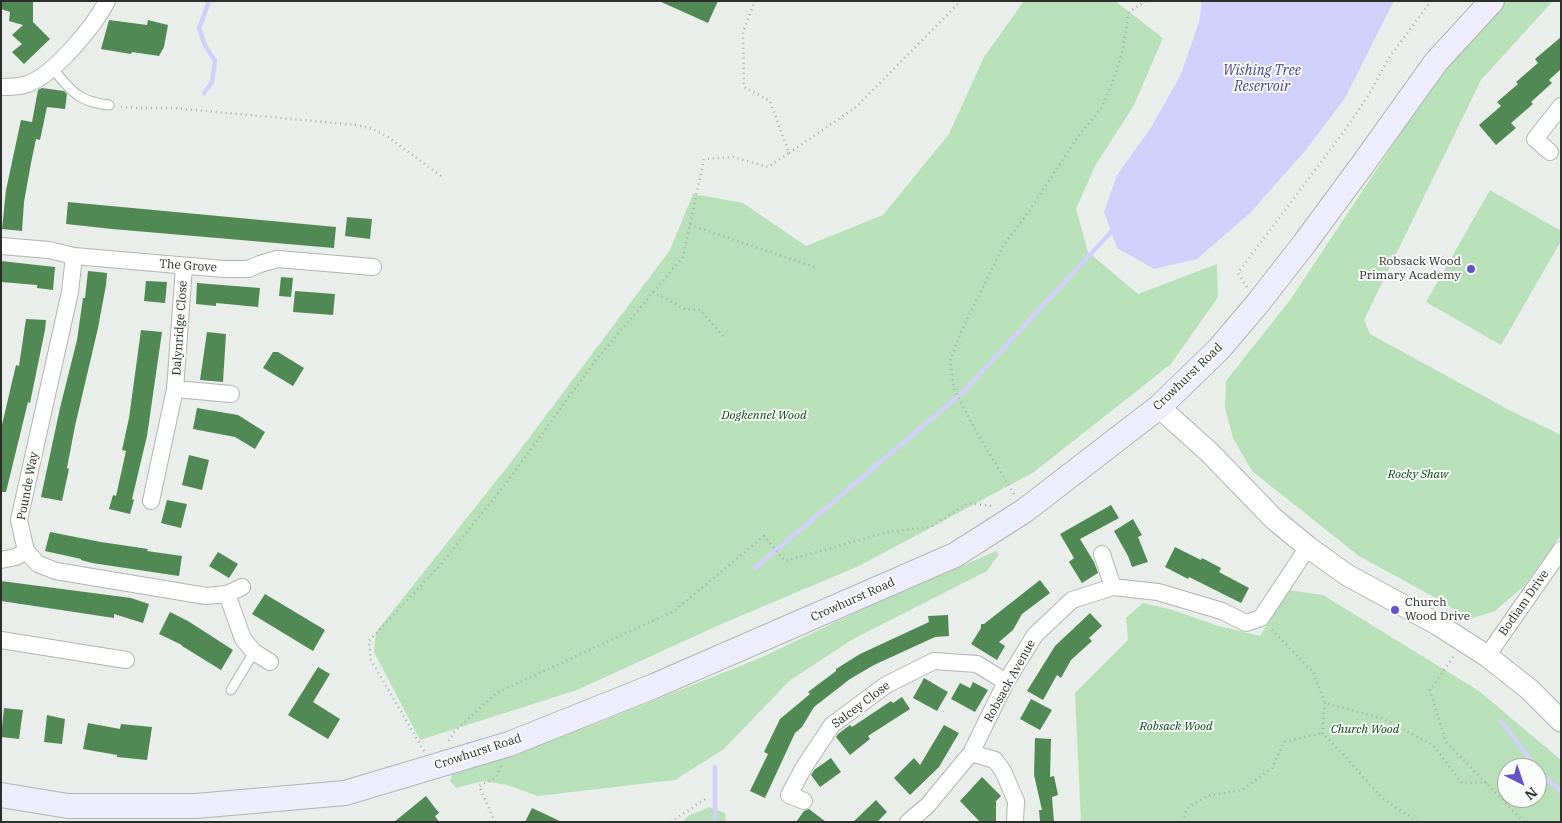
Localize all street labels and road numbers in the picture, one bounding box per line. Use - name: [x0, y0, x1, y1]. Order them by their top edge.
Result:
- street label: The Grove: [159, 257, 217, 275]
- street label: Dalynridge Close: [169, 280, 191, 376]
- street label: Crowhurst Road: [1150, 340, 1226, 414]
- street label: Pounde Way: [14, 451, 42, 521]
- street label: Bodiam Drive: [1496, 567, 1552, 639]
- street label: Crowhurst Road: [809, 575, 897, 625]
- street label: Robsack Avenue: [981, 637, 1039, 725]
- street label: Salcey Close: [829, 678, 893, 732]
- street label: Crowhurst Road: [433, 731, 523, 773]

